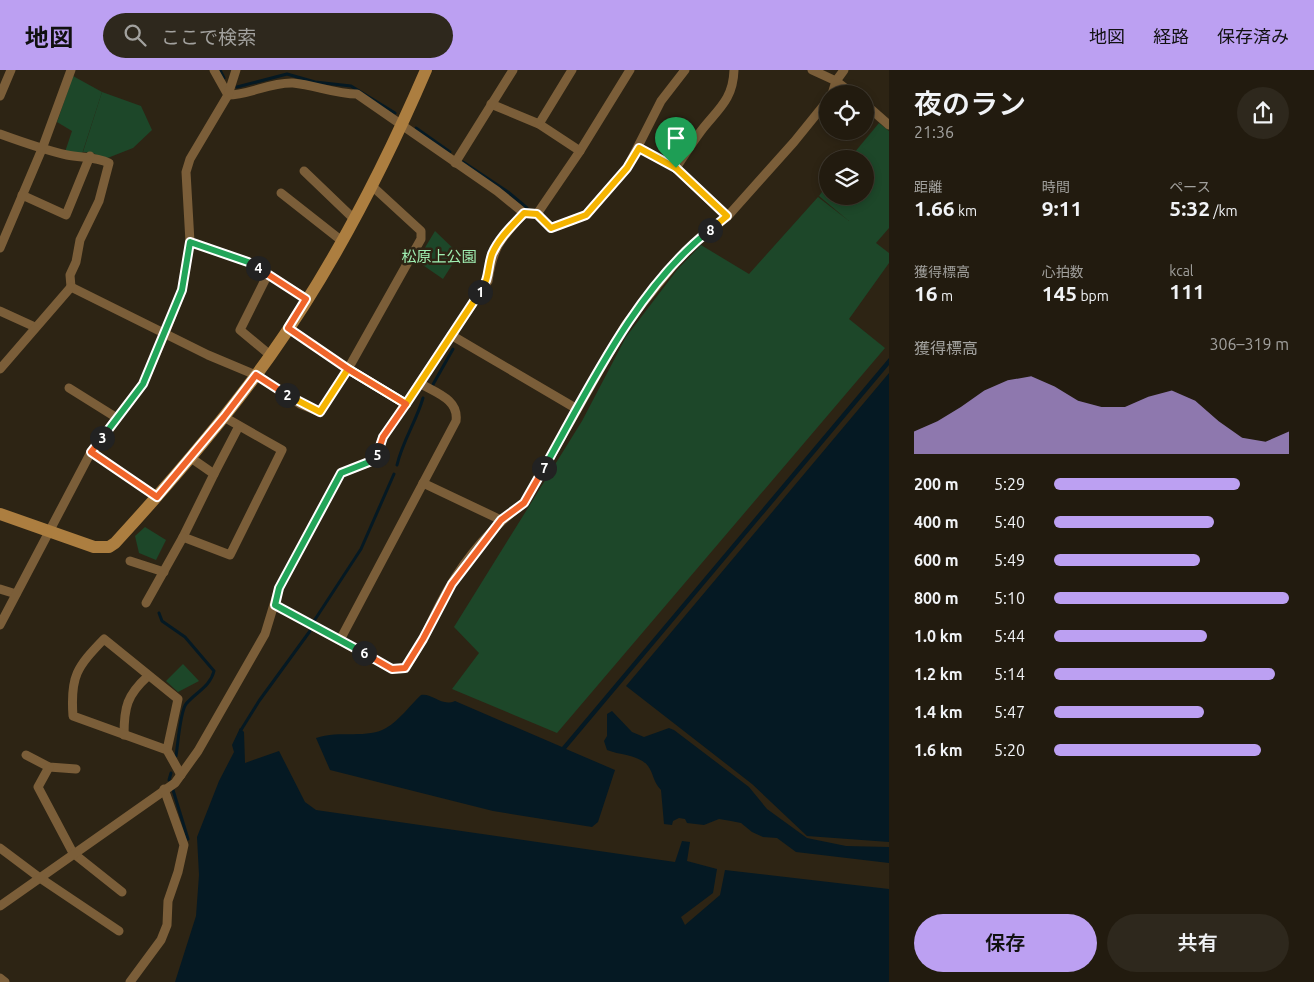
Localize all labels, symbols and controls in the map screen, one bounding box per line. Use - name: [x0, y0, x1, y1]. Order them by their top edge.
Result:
- search box: [103, 13, 453, 58]
- icon: search: [121, 21, 149, 49]
- text: 地図: [25, 24, 73, 51]
- text: ここで検索: [161, 26, 256, 48]
- text: 地図: [1089, 26, 1125, 46]
- text: 経路: [1153, 26, 1189, 46]
- text: 保存済み: [1217, 26, 1289, 46]
- map controls: [819, 85, 874, 205]
- button: locate: [819, 85, 874, 140]
- button: share: [1237, 87, 1289, 139]
- text: 夜のラン: [914, 88, 1026, 119]
- pin: [655, 117, 697, 168]
- text: 21:36: [914, 123, 954, 141]
- icon: arrive: [662, 124, 690, 152]
- button: layers: [819, 150, 874, 205]
- text: 距離: [914, 179, 942, 195]
- text: 時間: [1042, 179, 1070, 195]
- text: ペース: [1169, 179, 1211, 195]
- text: 1.66: [914, 196, 955, 220]
- text: 9:11: [1042, 196, 1082, 220]
- text: 5:32: [1169, 196, 1210, 220]
- text: km: [955, 203, 977, 219]
- text: /km: [1210, 203, 1238, 219]
- pin: 8: [698, 218, 722, 242]
- text: 8: [707, 222, 714, 238]
- park label: 松原上公園: [401, 248, 477, 265]
- pin: 4: [246, 256, 270, 280]
- text: 4: [255, 260, 262, 276]
- text: kcal: [1169, 263, 1194, 279]
- text: 獲得標高: [914, 264, 970, 280]
- text: 心拍数: [1042, 264, 1084, 280]
- text: 111: [1169, 279, 1205, 303]
- pin: 1: [468, 280, 492, 304]
- text: 16: [914, 281, 938, 305]
- text: 145: [1042, 281, 1077, 305]
- text: 1: [477, 284, 484, 300]
- text: m: [938, 288, 953, 304]
- text: bpm: [1077, 288, 1109, 304]
- text: 306–319 m: [1209, 335, 1289, 353]
- text: 獲得標高: [914, 339, 978, 357]
- pin: 2: [274, 382, 300, 408]
- text: 2: [284, 387, 291, 403]
- pin: 3: [90, 426, 114, 450]
- text: 3: [99, 430, 106, 446]
- pin: 5: [364, 442, 390, 468]
- text: 5: [374, 447, 381, 463]
- pin: 7: [532, 456, 556, 480]
- text: 7: [541, 460, 548, 476]
- text: 200 m: [914, 475, 959, 493]
- text: 5:29: [994, 475, 1025, 493]
- text: 400 m: [914, 513, 959, 531]
- text: 5:40: [994, 513, 1025, 531]
- text: 600 m: [914, 551, 959, 569]
- text: 5:49: [994, 551, 1025, 569]
- text: 800 m: [914, 589, 959, 607]
- text: 5:10: [994, 589, 1025, 607]
- text: 1.0 km: [914, 627, 963, 645]
- text: 5:44: [994, 627, 1025, 645]
- pin: 6: [352, 640, 376, 666]
- text: 6: [361, 645, 368, 661]
- text: 1.2 km: [914, 665, 963, 683]
- text: 5:14: [994, 665, 1025, 683]
- text: 1.4 km: [914, 703, 963, 721]
- text: 5:47: [994, 703, 1025, 721]
- text: 1.6 km: [914, 741, 963, 759]
- text: 5:20: [994, 741, 1025, 759]
- button: 保存: [914, 914, 1097, 972]
- button: 共有: [1107, 914, 1289, 972]

